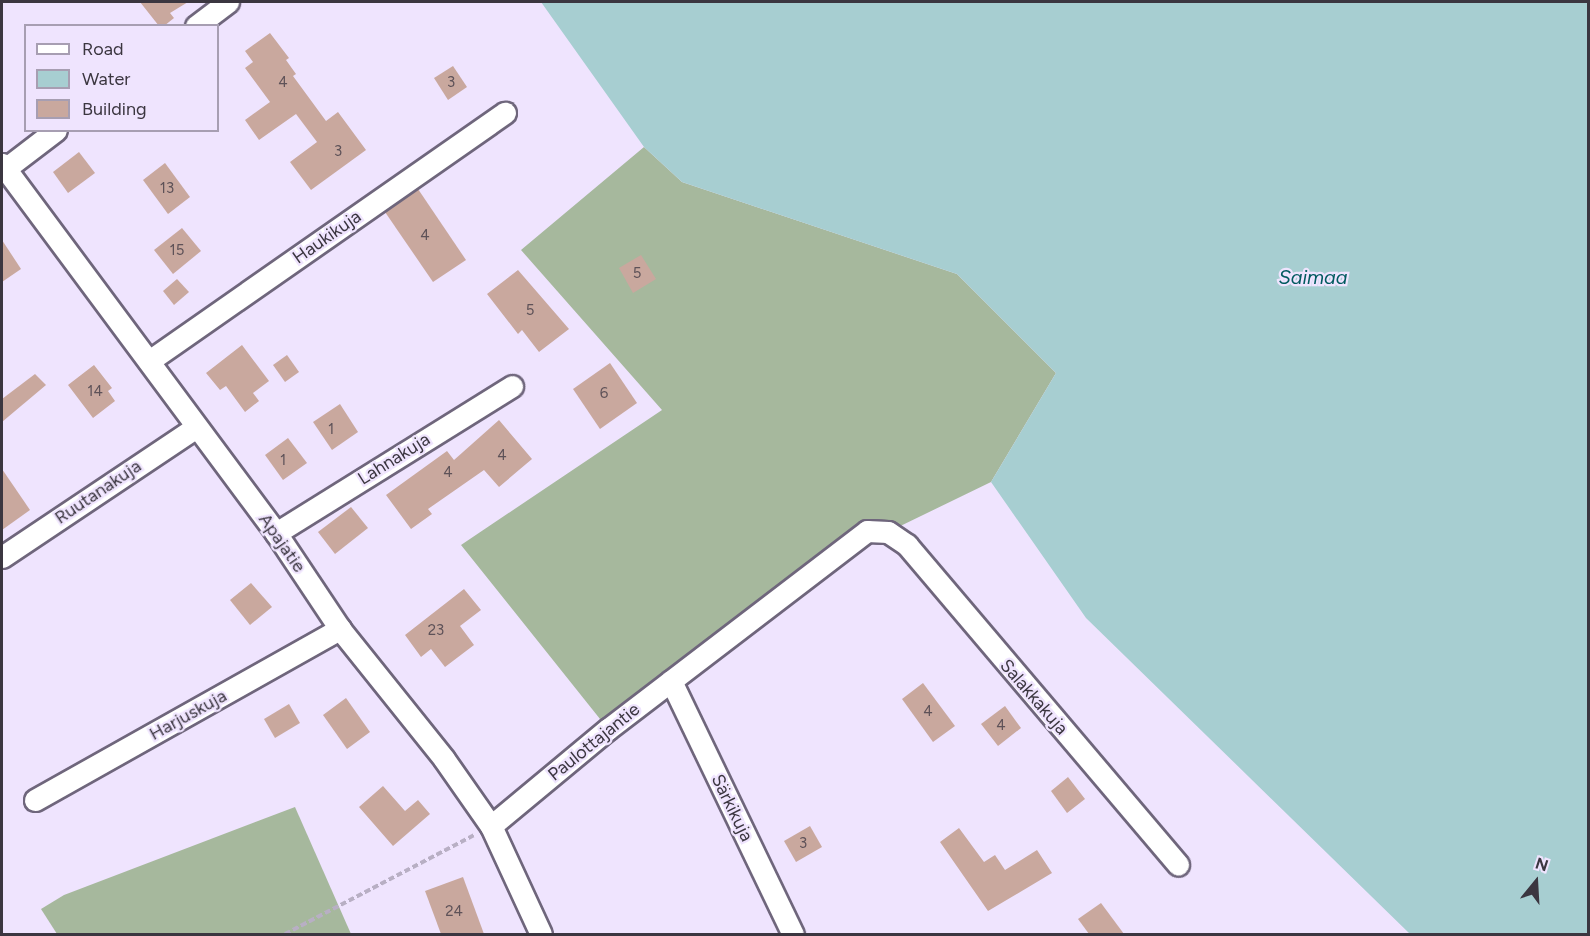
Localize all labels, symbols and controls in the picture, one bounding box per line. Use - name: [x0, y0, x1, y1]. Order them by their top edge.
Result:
- legend: [24, 24, 219, 132]
- text: Road: [82, 38, 123, 60]
- text: Water: [82, 68, 130, 90]
- house number: 4: [278, 74, 288, 92]
- house number: 3: [447, 74, 455, 92]
- text: Building: [82, 98, 147, 120]
- house number: 3: [334, 143, 342, 161]
- house number: 13: [160, 180, 174, 198]
- street label: Haukikuja: [289, 206, 365, 268]
- house number: 4: [420, 227, 430, 245]
- house number: 15: [170, 242, 184, 260]
- house number: 5: [633, 265, 641, 283]
- water label: Saimaa: [1278, 265, 1348, 289]
- house number: 5: [526, 302, 534, 320]
- house number: 14: [87, 383, 103, 401]
- house number: 6: [600, 385, 608, 403]
- house number: 1: [328, 421, 334, 439]
- street label: Lahnakuja: [354, 428, 434, 490]
- house number: 4: [497, 447, 507, 465]
- house number: 1: [280, 452, 286, 470]
- street label: Ruutanakuja: [51, 455, 145, 529]
- house number: 4: [443, 464, 453, 482]
- street label: Apajatie: [254, 509, 310, 577]
- house number: 23: [428, 622, 444, 640]
- street label: Salakkakuja: [995, 655, 1073, 739]
- street label: Harjuskuja: [146, 685, 230, 745]
- street label: Paulottajantie: [544, 699, 644, 785]
- house number: 4: [923, 703, 933, 721]
- house number: 4: [996, 717, 1006, 735]
- street label: Särkikuja: [707, 771, 757, 845]
- house number: 3: [799, 835, 807, 853]
- north arrow: [1506, 852, 1566, 912]
- text: N: [1533, 853, 1551, 875]
- house number: 24: [445, 903, 463, 921]

